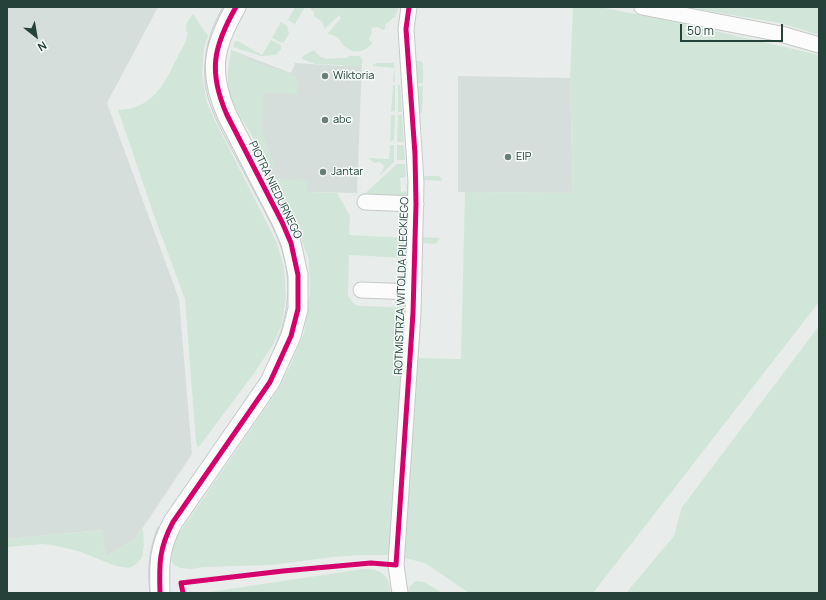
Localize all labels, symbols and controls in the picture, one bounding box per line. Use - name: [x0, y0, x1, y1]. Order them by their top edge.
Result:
- north arrow: [16, 16, 56, 56]
- scale bar: [682, 16, 785, 42]
- text: 50 m: [687, 22, 714, 39]
- text: N: [35, 38, 50, 55]
- place label: Wiktoria: [333, 69, 374, 83]
- marker: Wiktoria: [320, 71, 330, 81]
- place label: abc: [333, 113, 352, 127]
- marker: abc: [320, 115, 330, 125]
- street label: PIOTRA NIEDURNEGO: [246, 139, 304, 241]
- place label: EIP: [516, 150, 531, 164]
- marker: EIP: [503, 152, 513, 162]
- place label: Jantar: [331, 165, 363, 179]
- marker: Jantar: [318, 167, 328, 177]
- street label: ROTMISTRZA WITOLDA PILECKIEGO: [392, 197, 412, 375]

